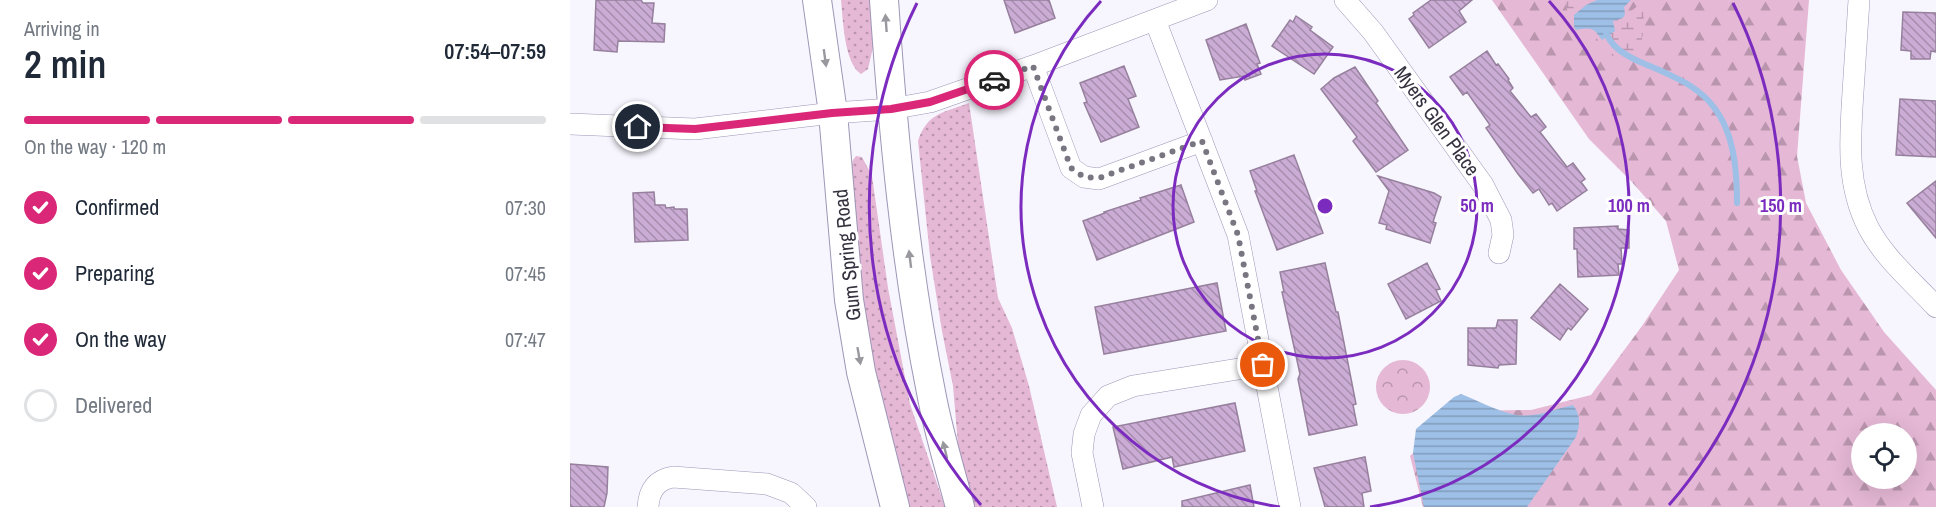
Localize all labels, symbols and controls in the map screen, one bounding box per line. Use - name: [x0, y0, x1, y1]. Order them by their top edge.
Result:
- one-way arrow: [881, 14, 891, 33]
- text: Arriving in: [24, 15, 100, 42]
- text: 07:54–07:59: [444, 36, 546, 66]
- text: 2 min: [24, 38, 106, 90]
- one-way arrow: [821, 49, 830, 68]
- courier: [964, 50, 1024, 110]
- street label: Myers Glen Place: [1388, 60, 1486, 181]
- icon: car: [978, 64, 1011, 97]
- pin: [612, 101, 663, 152]
- icon: home: [621, 110, 654, 143]
- text: On the way · 120 m: [24, 133, 166, 160]
- street label: Gum Spring Road: [826, 188, 867, 322]
- icon: check: [24, 191, 57, 224]
- text: Confirmed: [75, 192, 159, 222]
- text: 50 m: [1460, 193, 1494, 218]
- text: 100 m: [1608, 193, 1650, 218]
- text: 150 m: [1760, 193, 1802, 218]
- text: 07:30: [505, 194, 546, 221]
- centre of rings: [1315, 196, 1335, 216]
- one-way arrow: [905, 249, 914, 268]
- icon: check: [24, 257, 57, 290]
- text: Preparing: [75, 258, 154, 288]
- text: 07:45: [505, 260, 546, 287]
- icon: check: [24, 323, 57, 356]
- text: On the way: [75, 324, 166, 354]
- text: 07:47: [505, 326, 546, 353]
- pin: [1237, 339, 1288, 390]
- one-way arrow: [855, 347, 864, 366]
- icon: bag: [1246, 348, 1279, 381]
- text: Delivered: [75, 390, 152, 420]
- map controls: [1851, 423, 1917, 489]
- button: locate: [1851, 423, 1917, 489]
- one-way arrow: [940, 441, 950, 459]

